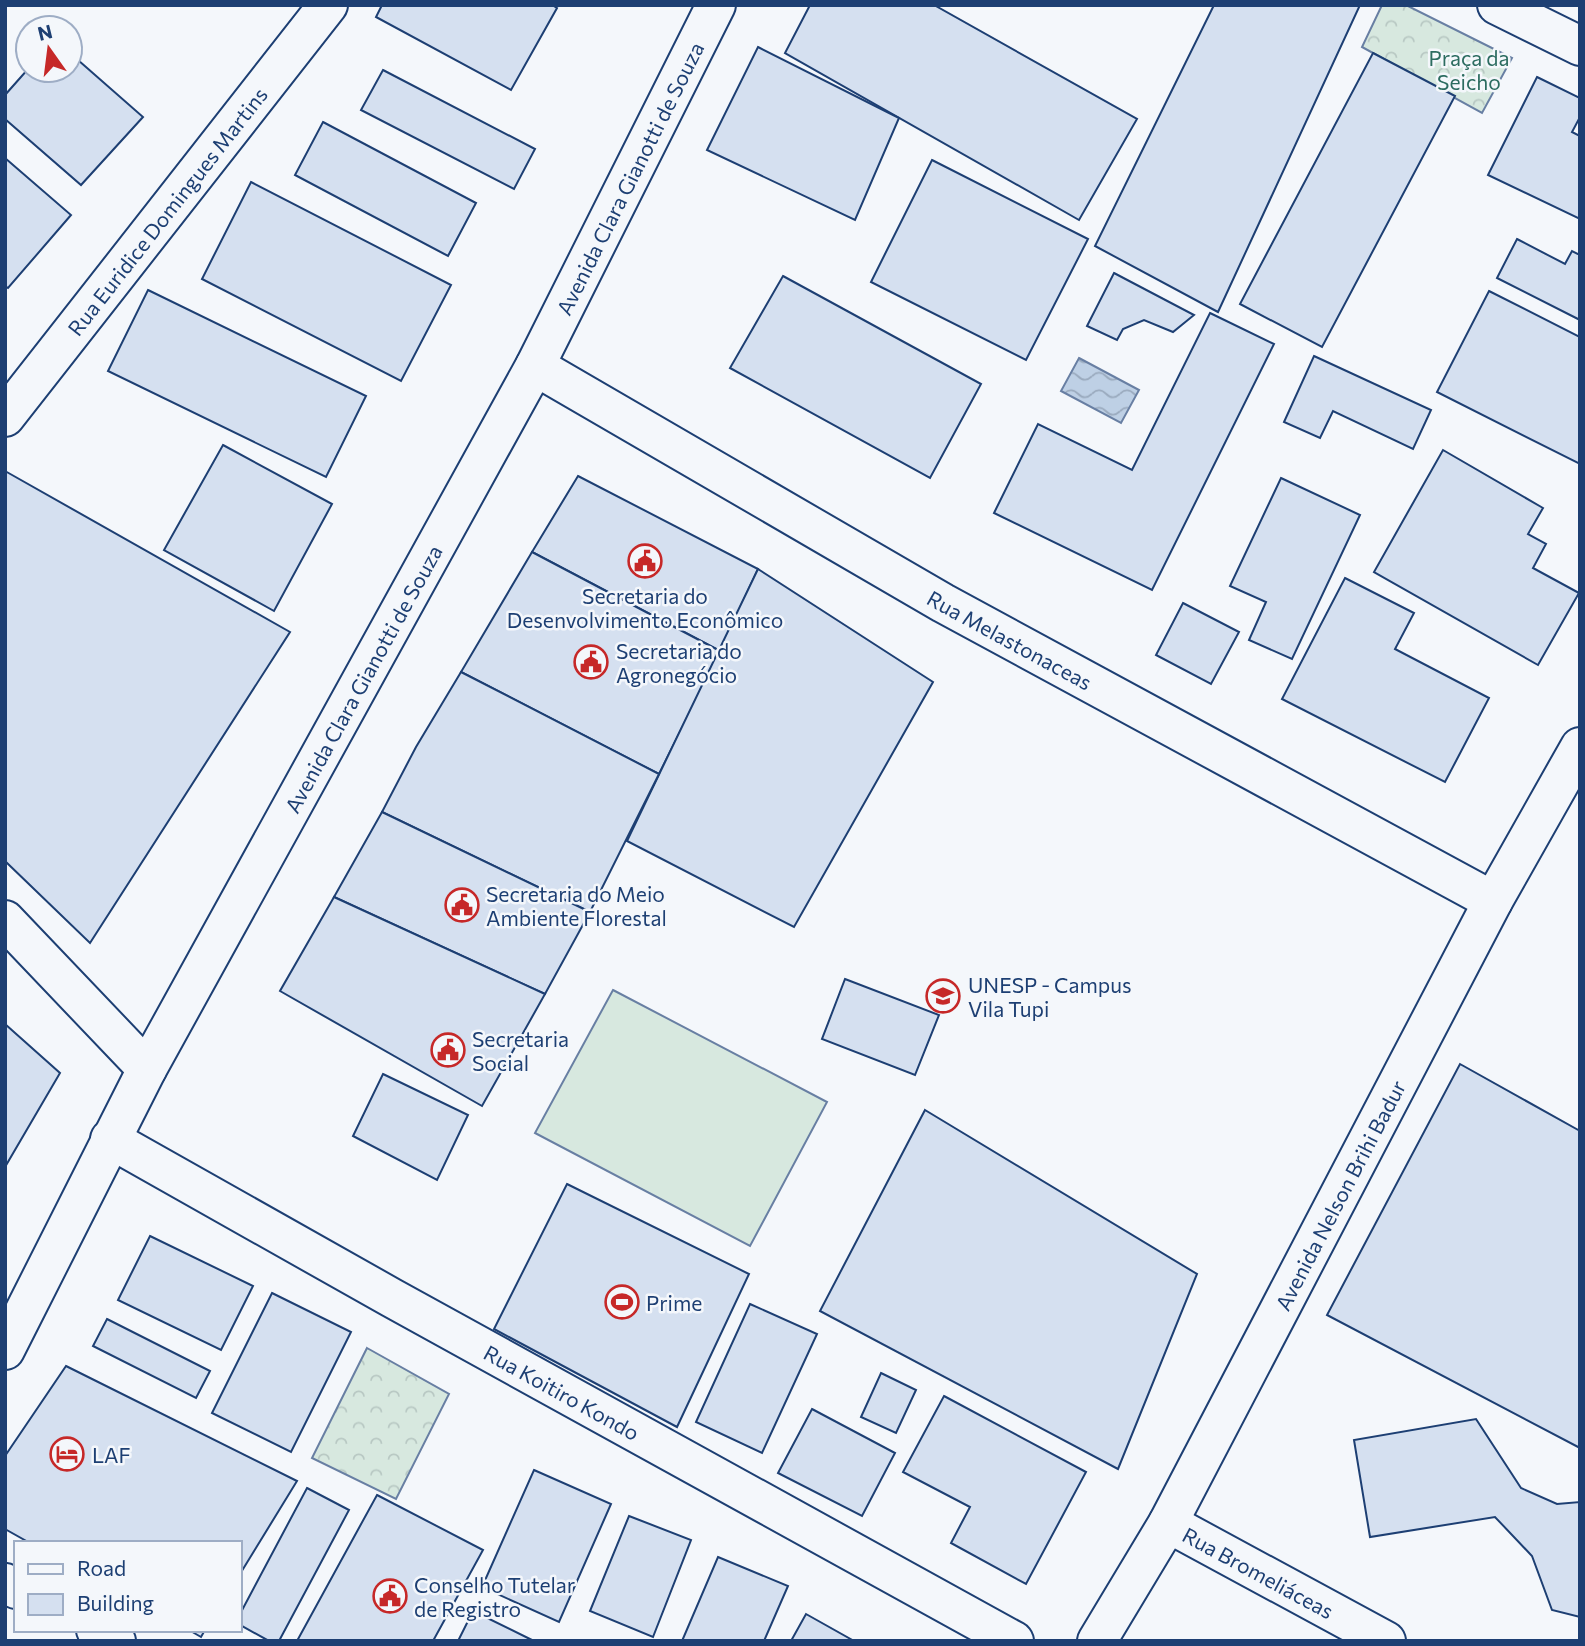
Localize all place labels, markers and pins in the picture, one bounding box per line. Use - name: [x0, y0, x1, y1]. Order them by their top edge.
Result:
- public building icon: Secretaria do Desenvolvimento Econômico: [626, 542, 664, 580]
- place label: Secretaria do Desenvolvimento Econômico: [507, 583, 783, 632]
- place label: Secretaria do Agronegócio: [616, 638, 742, 687]
- public building icon: Secretaria do Agronegócio: [572, 643, 610, 681]
- place label: Secretaria do Meio Ambiente Florestal: [486, 881, 667, 930]
- public building icon: Secretaria do Meio Ambiente Florestal: [443, 886, 481, 924]
- place label: UNESP - Campus Vila Tupi: [968, 972, 1131, 1021]
- school or university icon: UNESP - Campus Vila Tupi: [924, 977, 962, 1015]
- place label: Secretaria Social: [472, 1026, 569, 1075]
- public building icon: Secretaria Social: [429, 1031, 467, 1069]
- sports icon: Prime: [603, 1283, 641, 1321]
- place label: Prime: [646, 1290, 702, 1315]
- hotel icon: LAF: [48, 1435, 86, 1473]
- place label: LAF: [92, 1442, 131, 1467]
- place label: Conselho Tutelar de Registro: [414, 1572, 575, 1621]
- public building icon: Conselho Tutelar de Registro: [371, 1577, 409, 1615]

